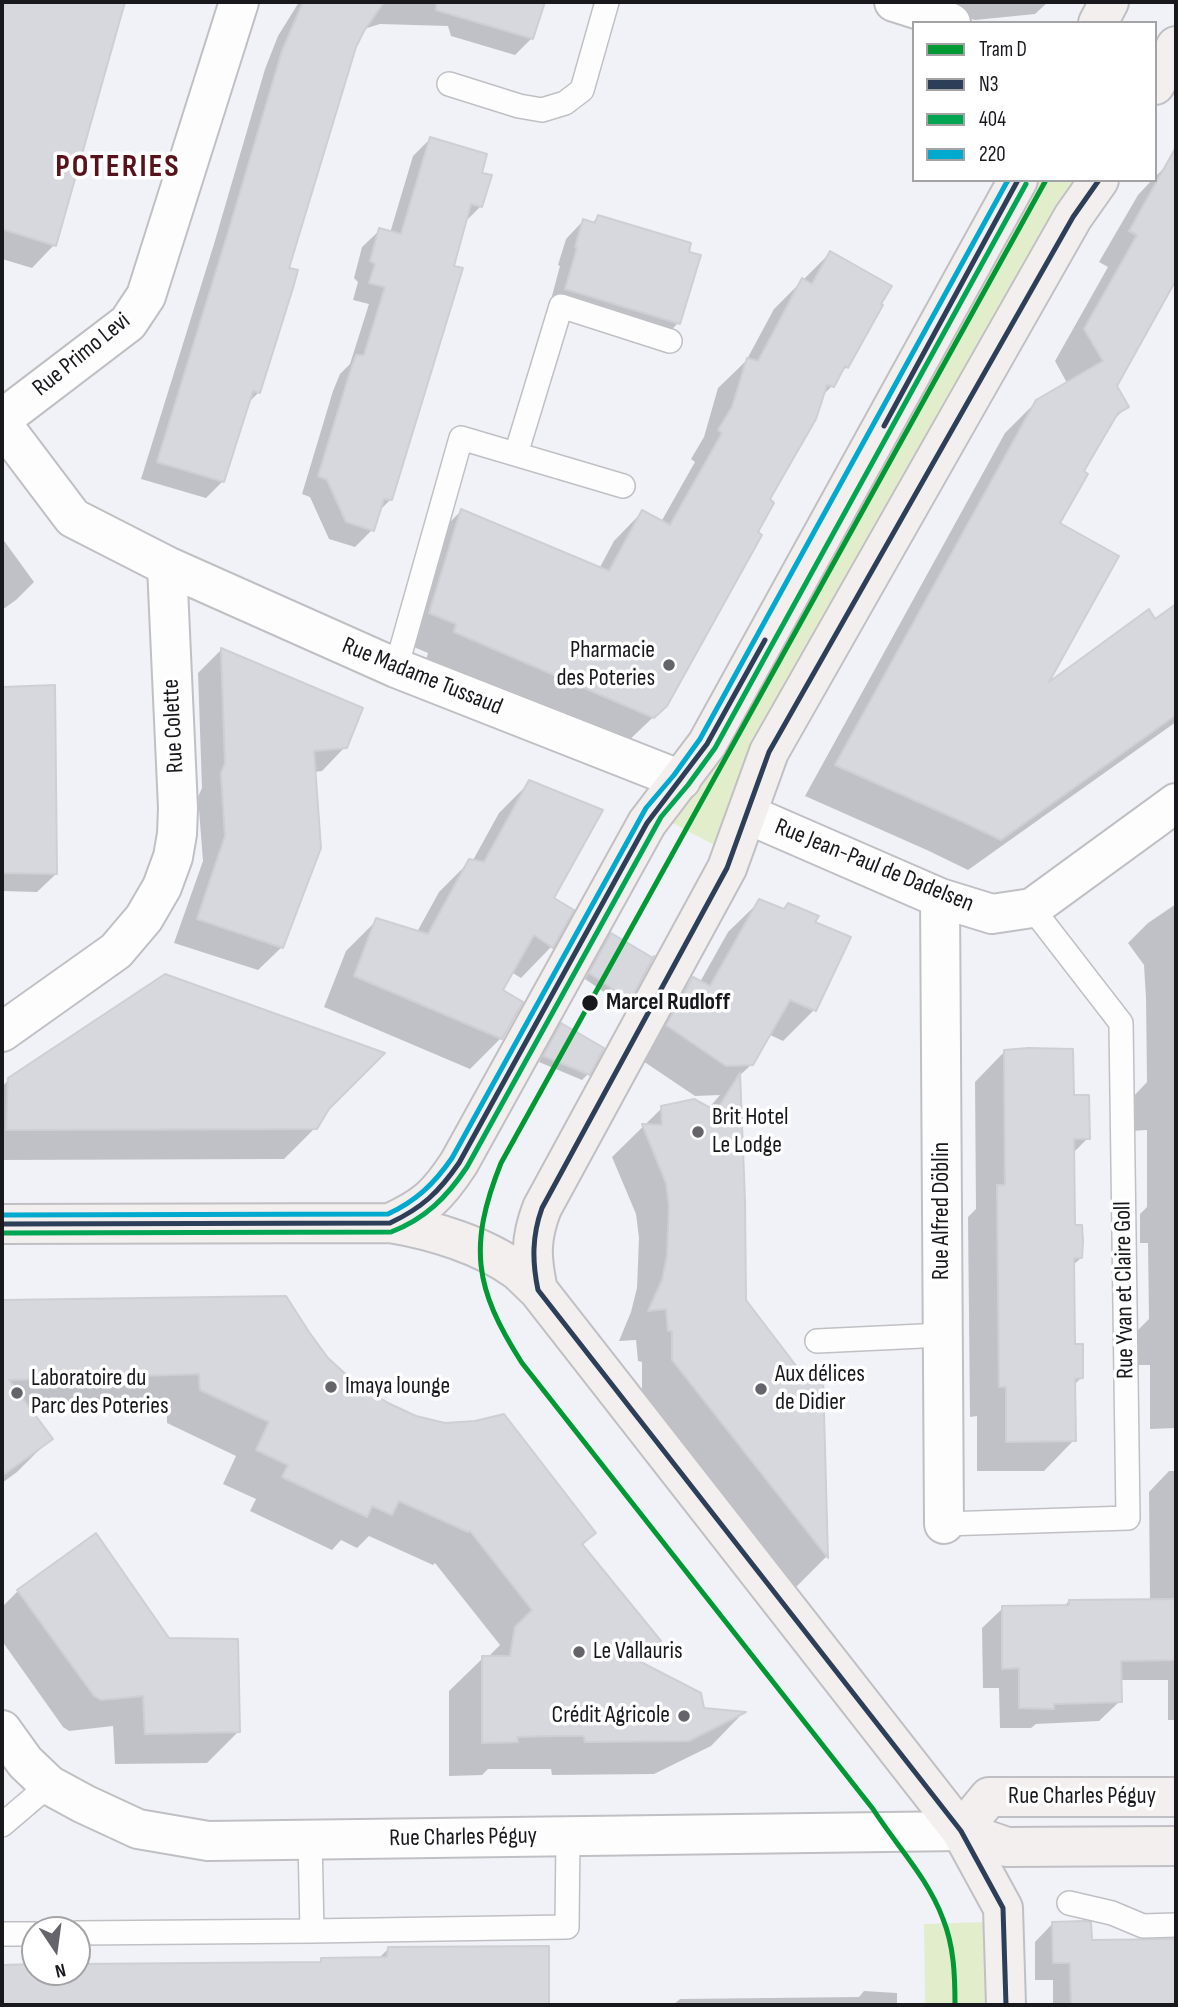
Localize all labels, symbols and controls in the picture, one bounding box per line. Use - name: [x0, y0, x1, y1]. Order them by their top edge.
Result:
- legend: [912, 21, 1157, 182]
- text: Tram D: [979, 37, 1027, 62]
- text: N3: [979, 72, 999, 97]
- text: 404: [979, 107, 1006, 132]
- text: 220: [979, 142, 1006, 167]
- district label: POTERIES: [56, 149, 180, 187]
- street label: Rue Primo Levi: [27, 307, 137, 403]
- street label: Rue Madame Tussaud: [338, 632, 506, 722]
- place label: Pharmacie des Poteries: [556, 637, 655, 693]
- marker: Pharmacie des Poteries: [661, 657, 677, 673]
- street label: Rue Colette: [157, 678, 191, 774]
- street label: Rue Jean-Paul de Dadelsen: [770, 813, 978, 919]
- place label: Marcel Rudloff: [606, 989, 730, 1017]
- marker: Marcel Rudloff: [580, 993, 600, 1013]
- place label: Brit Hotel Le Lodge: [712, 1104, 789, 1160]
- marker: Brit Hotel Le Lodge: [690, 1124, 706, 1140]
- street label: Rue Alfred Döblin: [928, 1142, 956, 1280]
- street label: Rue Yvan et Claire Goll: [1109, 1201, 1141, 1379]
- place label: Aux délices de Didier: [775, 1361, 865, 1417]
- place label: Laboratoire du Parc des Poteries: [31, 1365, 169, 1421]
- place label: Imaya lounge: [345, 1373, 450, 1401]
- marker: Imaya lounge: [323, 1379, 339, 1395]
- marker: Aux délices de Didier: [753, 1381, 769, 1397]
- marker: Laboratoire du Parc des Poteries: [9, 1385, 25, 1401]
- place label: Le Vallauris: [593, 1638, 683, 1666]
- marker: Le Vallauris: [571, 1644, 587, 1660]
- place label: Crédit Agricole: [552, 1702, 670, 1730]
- marker: Crédit Agricole: [676, 1708, 692, 1724]
- street label: Rue Charles Péguy: [1008, 1783, 1156, 1811]
- street label: Rue Charles Péguy: [389, 1822, 537, 1854]
- north arrow: [21, 1916, 91, 1986]
- text: N: [53, 1958, 68, 1982]

